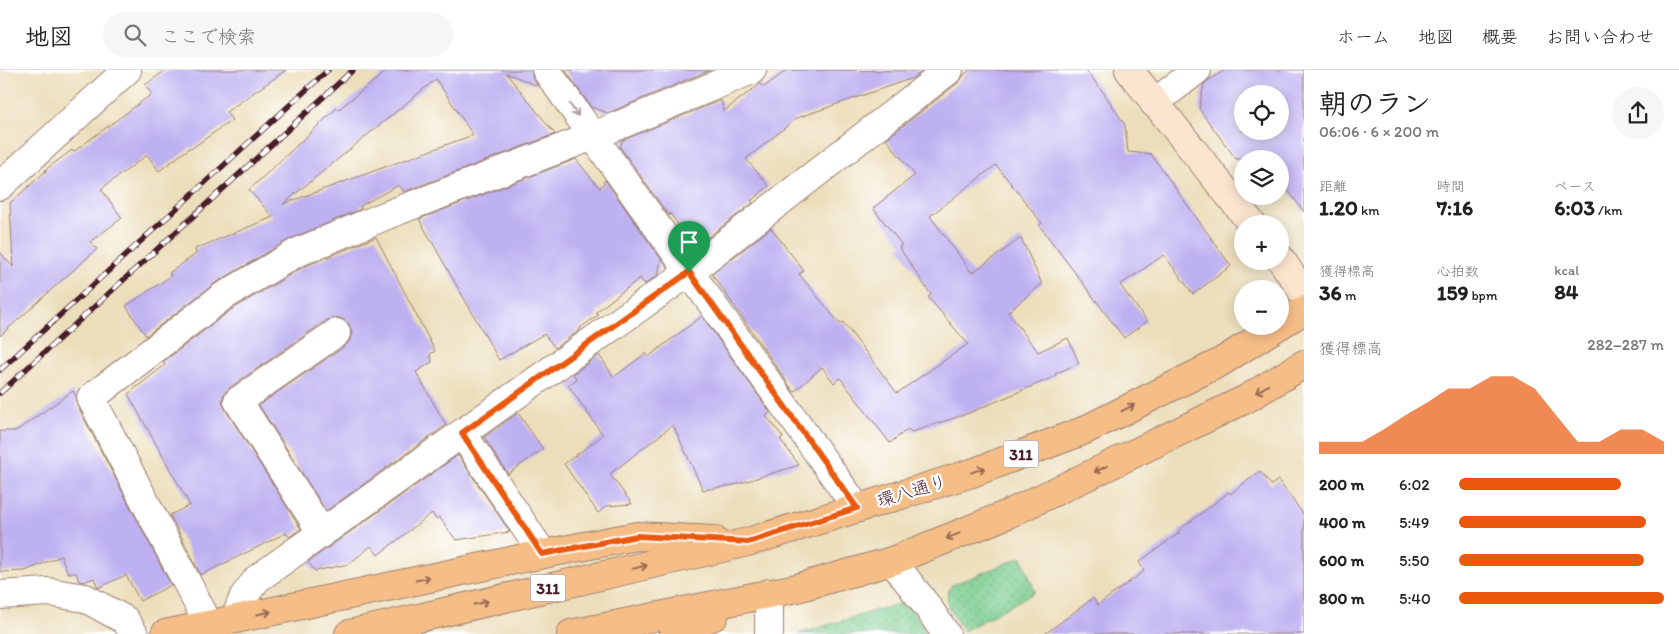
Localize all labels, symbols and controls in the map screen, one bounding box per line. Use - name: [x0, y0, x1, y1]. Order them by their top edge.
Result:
- search box: [103, 12, 453, 57]
- icon: search: [121, 21, 149, 49]
- text: 地図: [25, 22, 73, 51]
- text: ここで検索: [161, 25, 256, 48]
- text: ホーム: [1337, 26, 1390, 48]
- text: 地図: [1418, 26, 1454, 48]
- text: 概要: [1482, 26, 1518, 48]
- text: お問い合わせ: [1546, 26, 1654, 48]
- map controls: [1234, 85, 1289, 335]
- button: locate: [1234, 85, 1289, 140]
- text: 朝のラン: [1319, 86, 1431, 120]
- button: share: [1612, 87, 1664, 139]
- one-way arrow: [569, 103, 579, 117]
- text: 06:06 · 6 × 200 m: [1319, 122, 1439, 141]
- button: layers: [1234, 150, 1289, 205]
- text: 距離: [1319, 178, 1347, 195]
- text: 時間: [1437, 178, 1465, 195]
- text: ペース: [1554, 178, 1596, 195]
- text: 1.20: [1319, 195, 1358, 220]
- text: 7:16: [1437, 195, 1473, 220]
- text: 6:03: [1554, 195, 1595, 220]
- text: km: [1358, 202, 1380, 219]
- text: /km: [1595, 202, 1623, 219]
- button: +: [1234, 215, 1289, 270]
- pin: [668, 221, 710, 272]
- icon: arrive: [675, 228, 703, 256]
- text: kcal: [1554, 262, 1579, 279]
- text: 獲得標高: [1319, 263, 1375, 280]
- text: 心拍数: [1437, 263, 1479, 280]
- text: 84: [1554, 279, 1578, 304]
- button: −: [1234, 280, 1289, 335]
- text: 36: [1319, 280, 1342, 305]
- text: 159: [1437, 280, 1468, 305]
- text: m: [1342, 287, 1357, 304]
- text: bpm: [1468, 287, 1498, 304]
- text: 282–287 m: [1587, 335, 1664, 354]
- text: 獲得標高: [1319, 339, 1383, 358]
- one-way arrow: [1256, 385, 1270, 395]
- one-way arrow: [1120, 403, 1135, 412]
- road number: 311: [1004, 440, 1038, 468]
- one-way arrow: [970, 465, 985, 474]
- one-way arrow: [1094, 465, 1109, 475]
- street label: 環八通り: [874, 470, 950, 512]
- text: 200 m: [1319, 475, 1364, 494]
- text: 6:02: [1399, 475, 1430, 494]
- text: 400 m: [1319, 513, 1365, 532]
- text: 5:49: [1399, 513, 1429, 532]
- one-way arrow: [946, 532, 961, 541]
- text: 600 m: [1319, 551, 1364, 570]
- text: 5:50: [1399, 551, 1430, 570]
- one-way arrow: [631, 562, 647, 571]
- one-way arrow: [415, 574, 431, 584]
- road number: 311: [530, 574, 566, 602]
- text: 800 m: [1319, 589, 1365, 608]
- text: 5:40: [1399, 589, 1431, 608]
- one-way arrow: [473, 598, 489, 607]
- one-way arrow: [256, 608, 272, 617]

